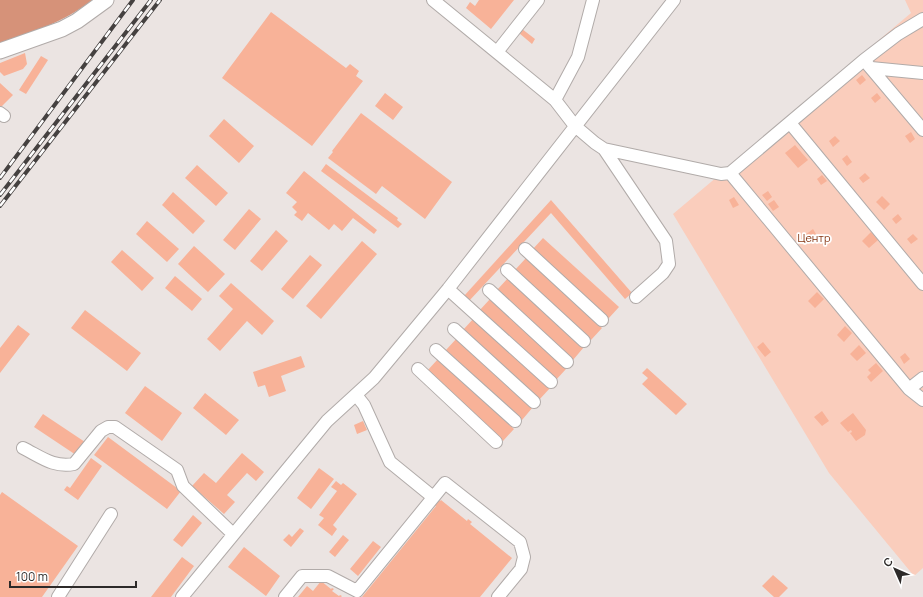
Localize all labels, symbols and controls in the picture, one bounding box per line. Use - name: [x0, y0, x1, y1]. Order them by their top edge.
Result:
- park label: Центр: [798, 230, 831, 245]
- north arrow: [875, 549, 915, 589]
- text: С: [879, 553, 896, 570]
- scale bar: [10, 563, 136, 589]
- text: 100 m: [16, 568, 48, 585]

